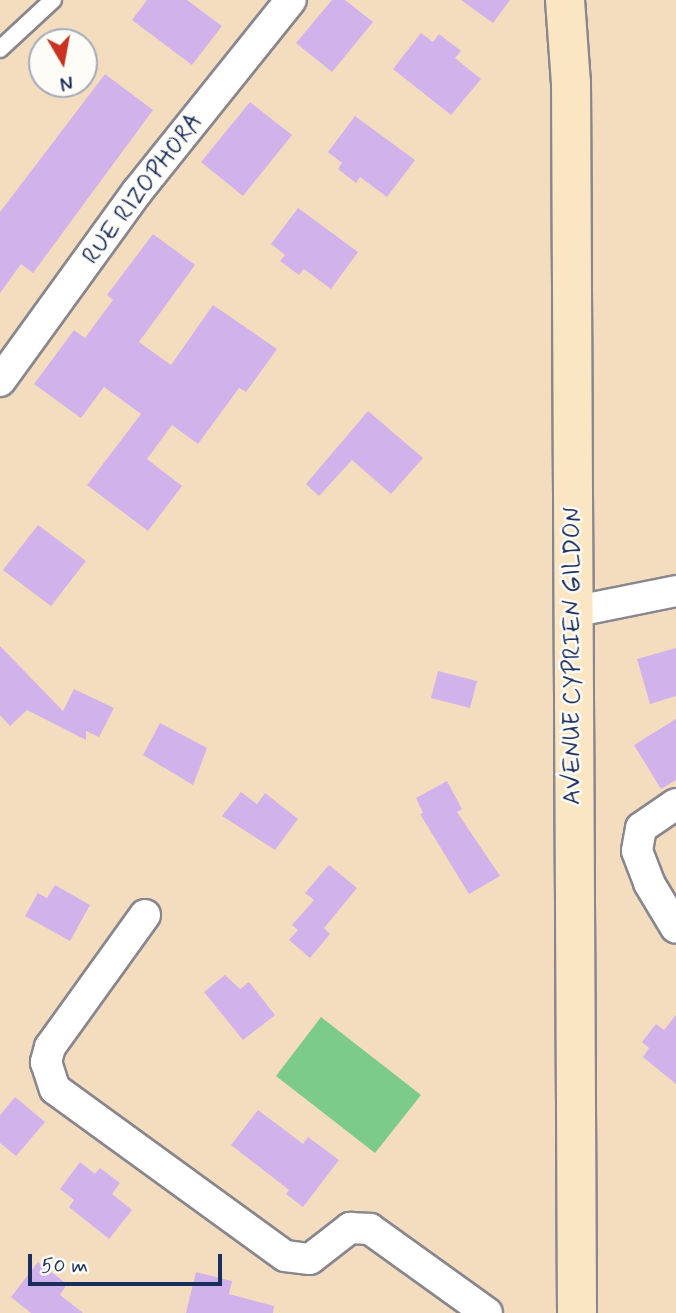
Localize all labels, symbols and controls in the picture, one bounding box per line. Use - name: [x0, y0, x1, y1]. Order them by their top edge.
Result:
- north arrow: [28, 28, 98, 98]
- text: N: [58, 69, 75, 96]
- street label: RUE RIZOPHORA: [76, 106, 210, 272]
- street label: AVENUE CYPRIEN GILDON: [559, 505, 587, 807]
- scale bar: [32, 1240, 226, 1284]
- text: 50 m: [41, 1252, 88, 1280]

